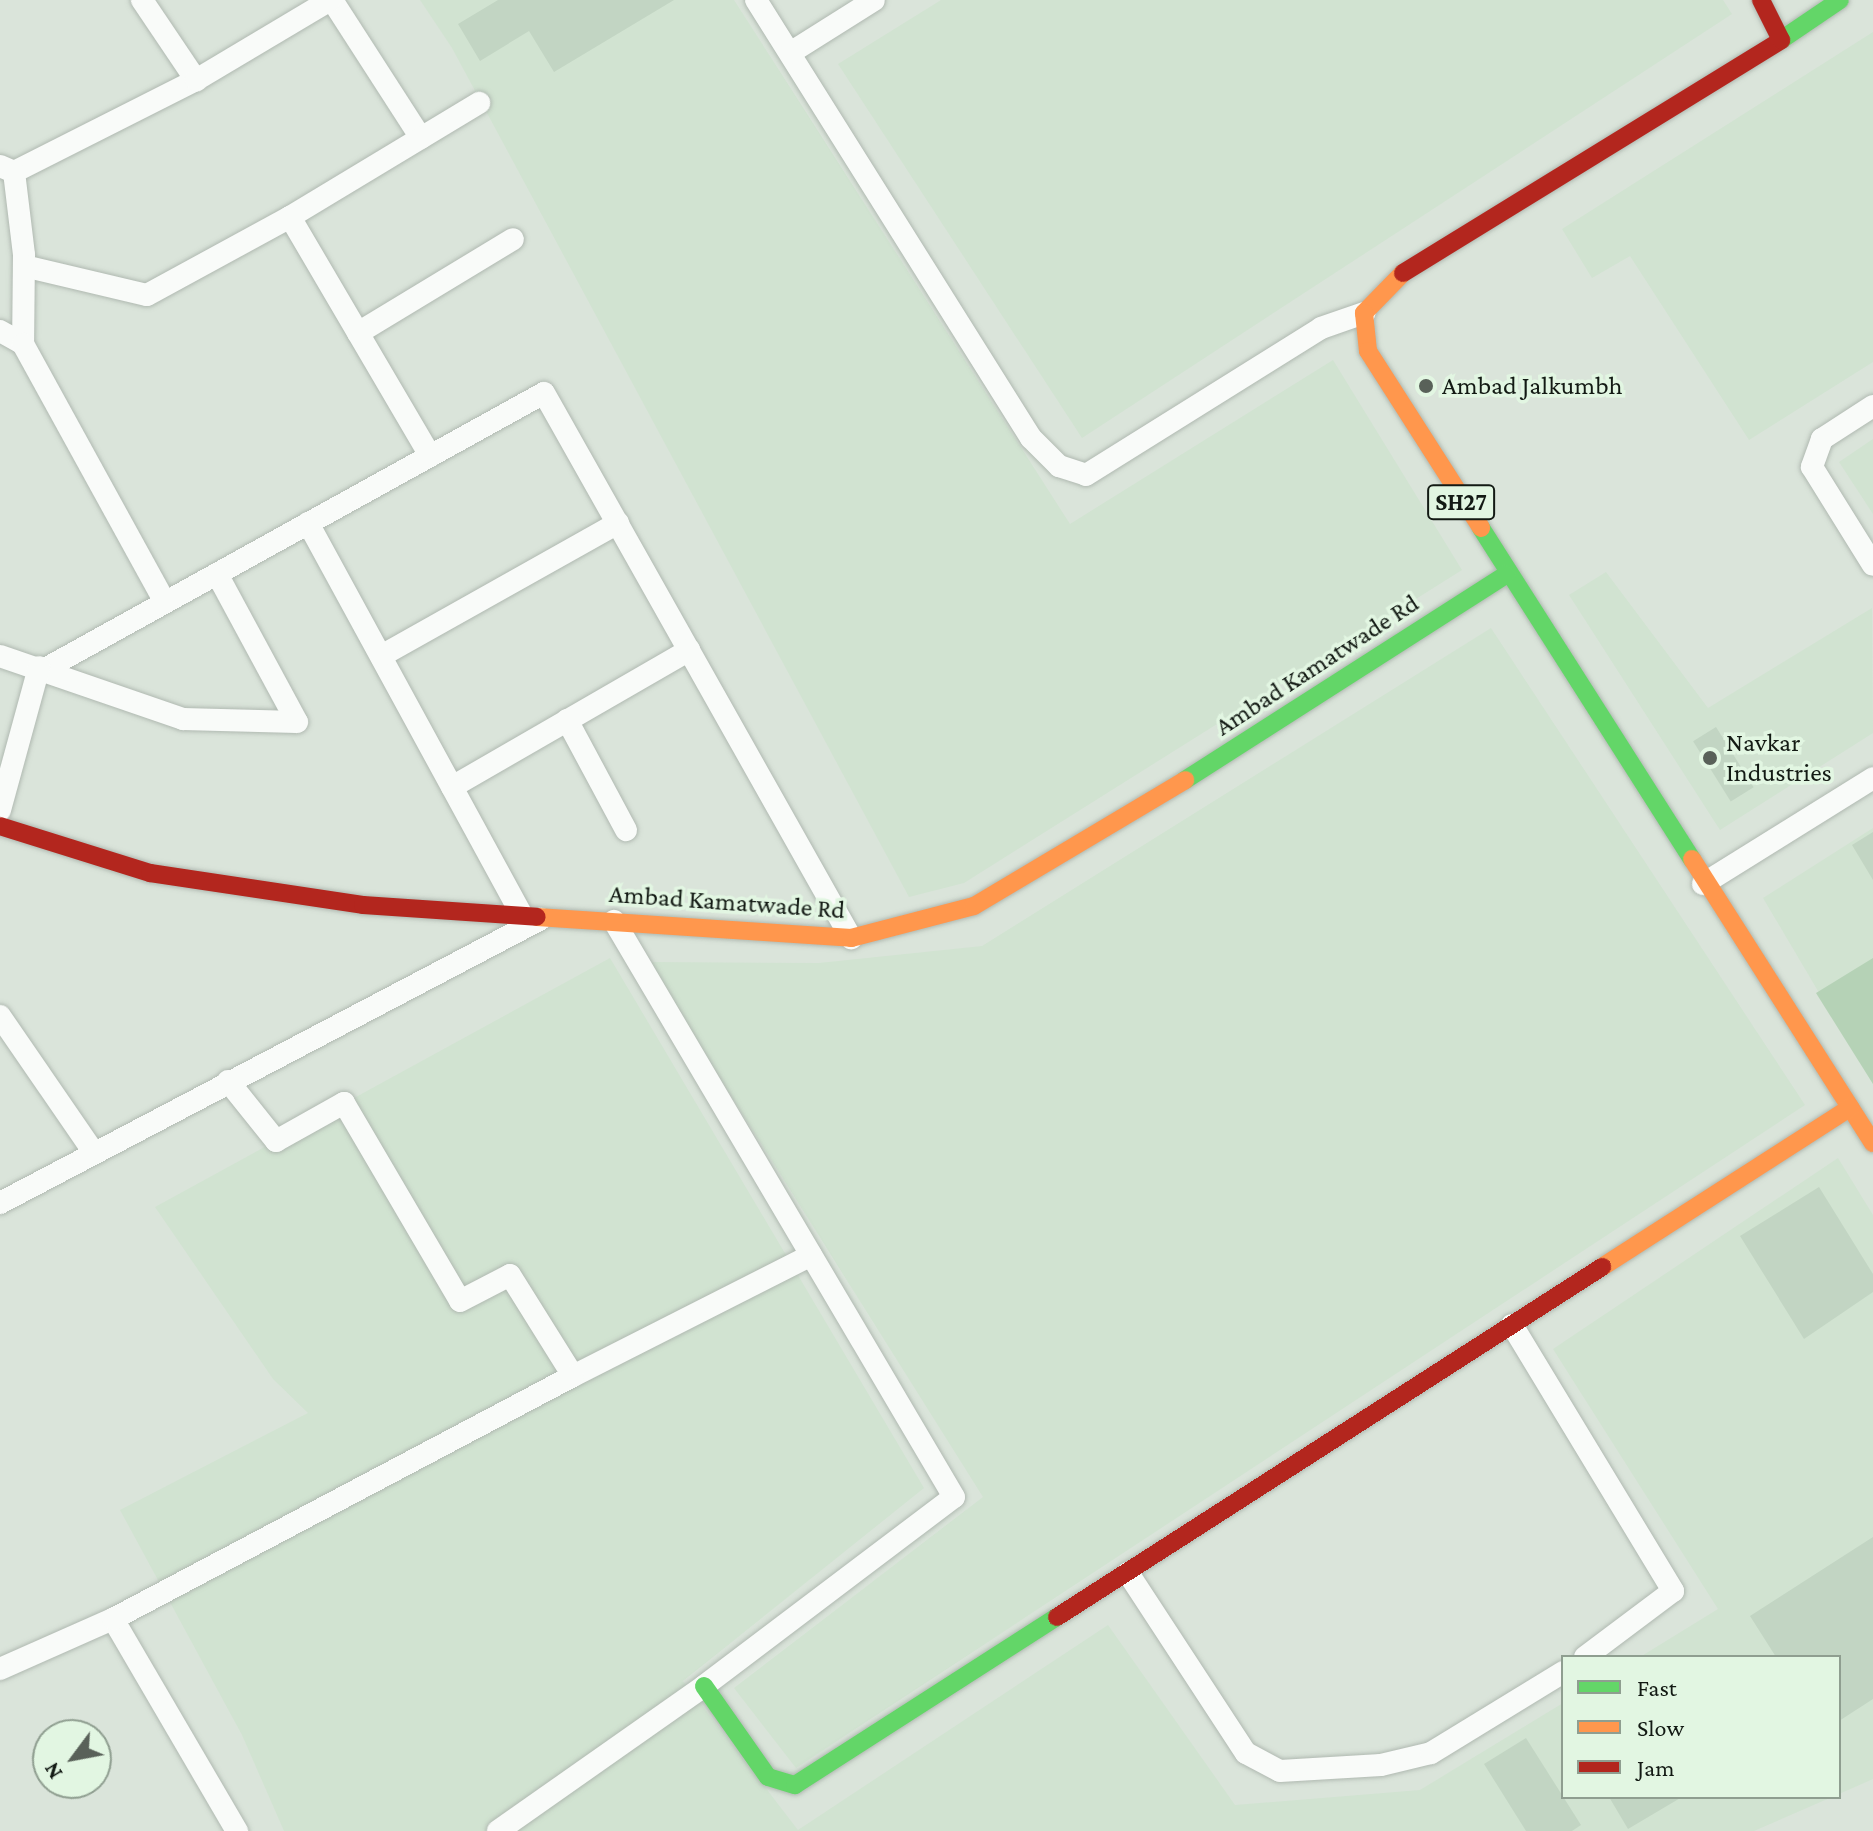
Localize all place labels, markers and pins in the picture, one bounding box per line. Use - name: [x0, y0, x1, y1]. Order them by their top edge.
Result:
- place label: Ambad Jalkumbh: [1442, 370, 1622, 402]
- marker: Ambad Jalkumbh: [1417, 377, 1435, 395]
- place label: Navkar Industries: [1726, 727, 1832, 788]
- marker: Navkar Industries: [1701, 749, 1719, 767]

